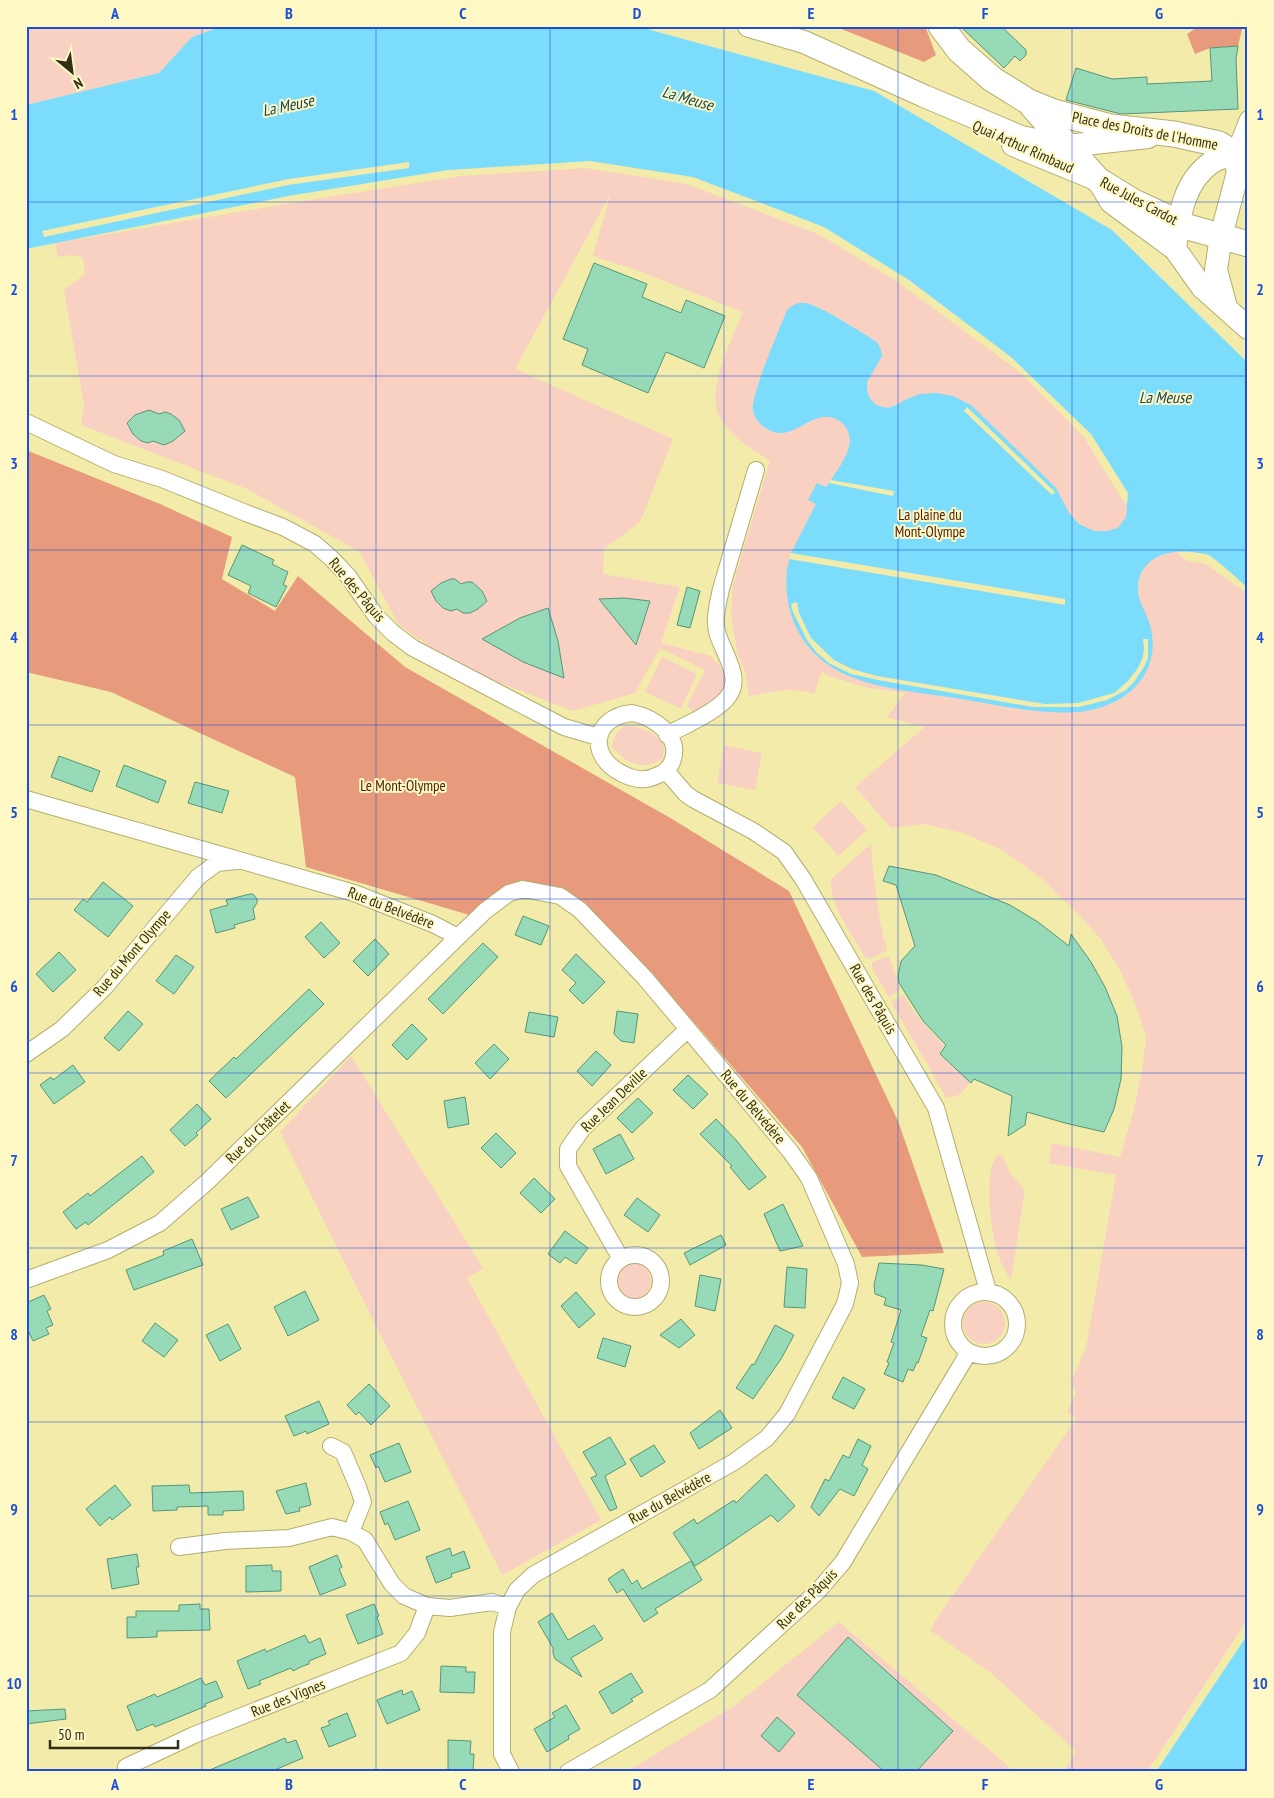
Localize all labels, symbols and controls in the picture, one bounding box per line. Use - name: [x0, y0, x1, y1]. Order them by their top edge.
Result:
- text: A: [110, 3, 120, 23]
- text: B: [285, 3, 293, 23]
- text: C: [459, 3, 467, 23]
- text: D: [633, 3, 642, 23]
- text: E: [808, 3, 815, 23]
- text: F: [982, 3, 989, 23]
- text: G: [1155, 3, 1163, 23]
- north arrow: [48, 48, 98, 98]
- text: N: [71, 74, 86, 93]
- water label: La Meuse: [660, 81, 717, 115]
- water label: La Meuse: [261, 90, 317, 120]
- text: 1: [10, 104, 18, 124]
- text: 1: [1256, 104, 1264, 124]
- street label: Place des Droits de l'Homme: [1071, 107, 1220, 154]
- street label: Quai Arthur Rimbaud: [970, 116, 1077, 177]
- street label: Rue Jules Cardot: [1097, 172, 1181, 229]
- text: 2: [10, 279, 18, 299]
- text: 2: [1256, 279, 1264, 299]
- water label: La Meuse: [1139, 387, 1192, 407]
- text: 3: [10, 453, 18, 473]
- text: 3: [1256, 453, 1264, 473]
- park label: La plaine du Mont-Olympe: [895, 505, 965, 541]
- street label: Rue des Pâquis: [325, 554, 390, 626]
- text: 4: [10, 627, 18, 647]
- text: 4: [1256, 627, 1264, 647]
- park label: Le Mont-Olympe: [360, 776, 446, 795]
- text: 5: [10, 802, 18, 822]
- text: 5: [1256, 802, 1264, 822]
- street label: Rue du Belvédère: [345, 882, 437, 933]
- street label: Rue du Mont Olympe: [89, 905, 175, 1000]
- street label: Rue des Pâquis: [846, 960, 901, 1037]
- text: 6: [10, 976, 18, 996]
- text: 6: [1256, 976, 1264, 996]
- street label: Rue Jean Deville: [577, 1063, 651, 1136]
- street label: Rue du Belvédère: [717, 1066, 790, 1148]
- street label: Rue du Châtelet: [221, 1096, 294, 1167]
- text: 7: [10, 1150, 18, 1170]
- text: 7: [1256, 1150, 1264, 1170]
- text: 8: [10, 1324, 18, 1344]
- text: 8: [1256, 1324, 1264, 1344]
- street label: Rue du Belvédère: [625, 1467, 714, 1528]
- text: 9: [10, 1499, 18, 1519]
- text: 9: [1256, 1499, 1264, 1519]
- street label: Rue des Pâquis: [772, 1564, 841, 1633]
- text: 10: [6, 1673, 22, 1693]
- text: 10: [1252, 1673, 1268, 1693]
- street label: Rue des Vignes: [248, 1674, 328, 1721]
- scale bar: [50, 1718, 178, 1750]
- text: 50 m: [58, 1725, 84, 1744]
- text: A: [110, 1774, 120, 1794]
- text: B: [285, 1774, 293, 1794]
- text: C: [459, 1774, 467, 1794]
- text: D: [633, 1774, 642, 1794]
- text: E: [808, 1774, 815, 1794]
- text: F: [982, 1774, 989, 1794]
- text: G: [1155, 1774, 1163, 1794]

